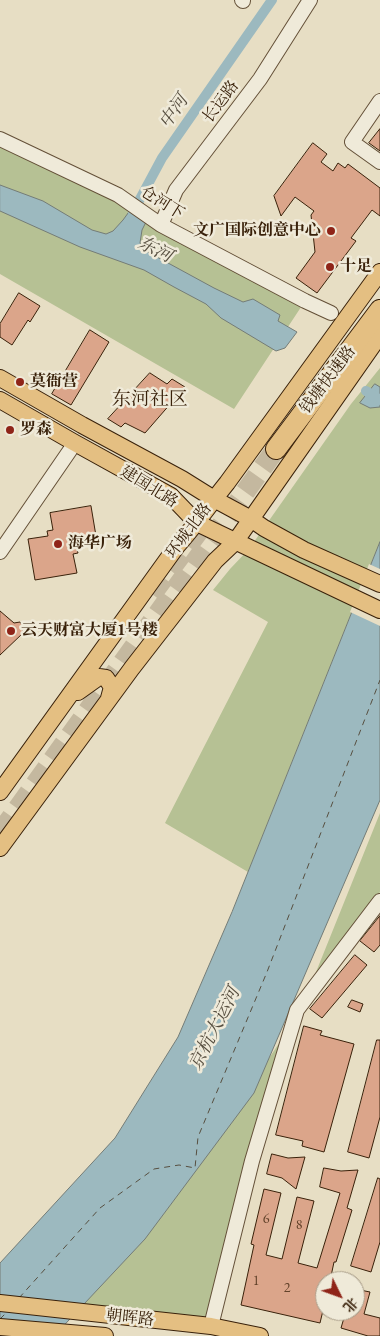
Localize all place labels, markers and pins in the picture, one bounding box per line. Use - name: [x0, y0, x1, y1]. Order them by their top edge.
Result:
- place label: 文广国际创意中心: [193, 221, 321, 241]
- marker: 文广国际创意中心: [325, 225, 337, 237]
- place label: 十足: [340, 257, 372, 277]
- marker: 十足: [324, 261, 336, 273]
- place label: 莫衙营: [30, 372, 78, 392]
- marker: 莫衙营: [14, 376, 26, 388]
- place label: 罗森: [20, 420, 52, 440]
- marker: 罗森: [4, 424, 16, 436]
- place label: 海华广场: [68, 534, 132, 554]
- marker: 海华广场: [52, 538, 64, 550]
- place label: 云天财富大厦1号楼: [21, 621, 157, 641]
- marker: 云天财富大厦1号楼: [5, 625, 17, 637]

